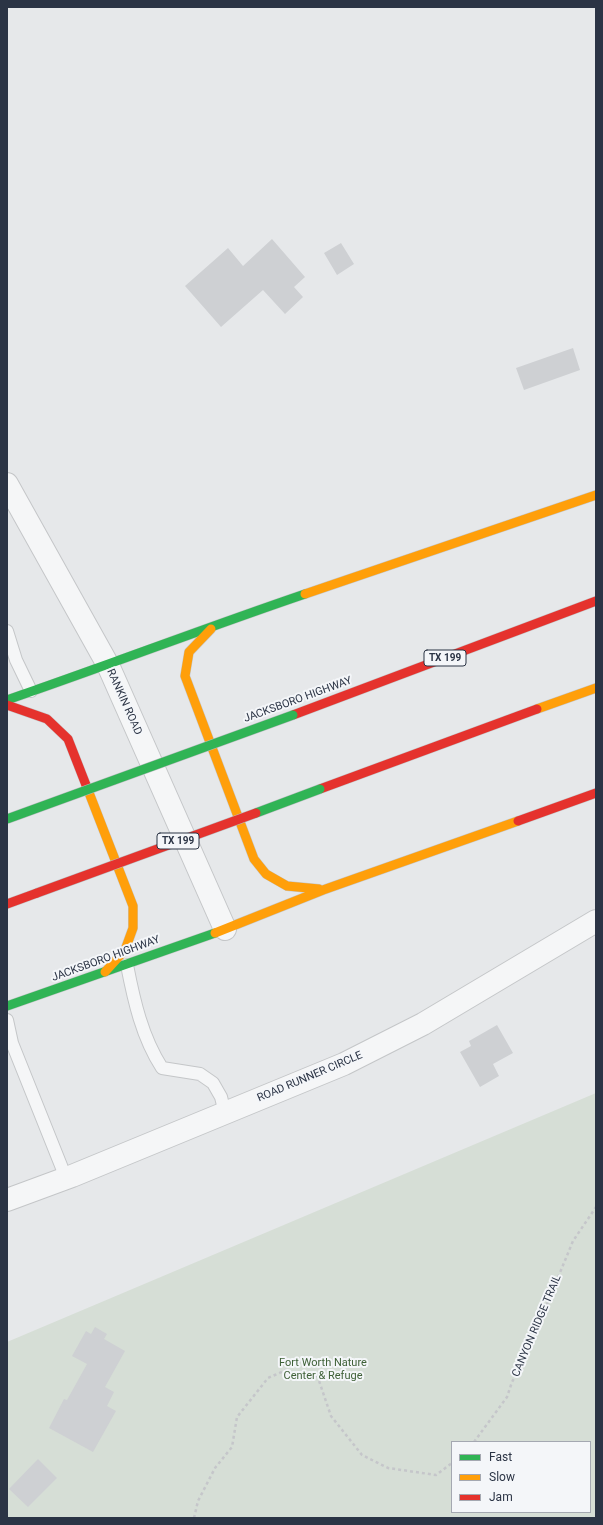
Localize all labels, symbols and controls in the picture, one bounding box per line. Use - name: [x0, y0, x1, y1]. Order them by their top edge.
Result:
- road number: TX 199: [424, 650, 466, 666]
- street label: RANKIN ROAD: [104, 667, 144, 737]
- street label: JACKSBORO HIGHWAY: [242, 674, 354, 726]
- road number: TX 199: [157, 833, 199, 849]
- street label: JACKSBORO HIGHWAY: [50, 933, 162, 985]
- street label: ROAD RUNNER CIRCLE: [255, 1049, 365, 1105]
- street label: CANYON RIDGE TRAIL: [510, 1273, 564, 1379]
- park label: Fort Worth Nature Center & Refuge: [279, 1356, 367, 1382]
- legend: [451, 1441, 591, 1513]
- text: Fast: [489, 1450, 512, 1464]
- text: Slow: [489, 1470, 515, 1484]
- text: Jam: [489, 1490, 513, 1504]

